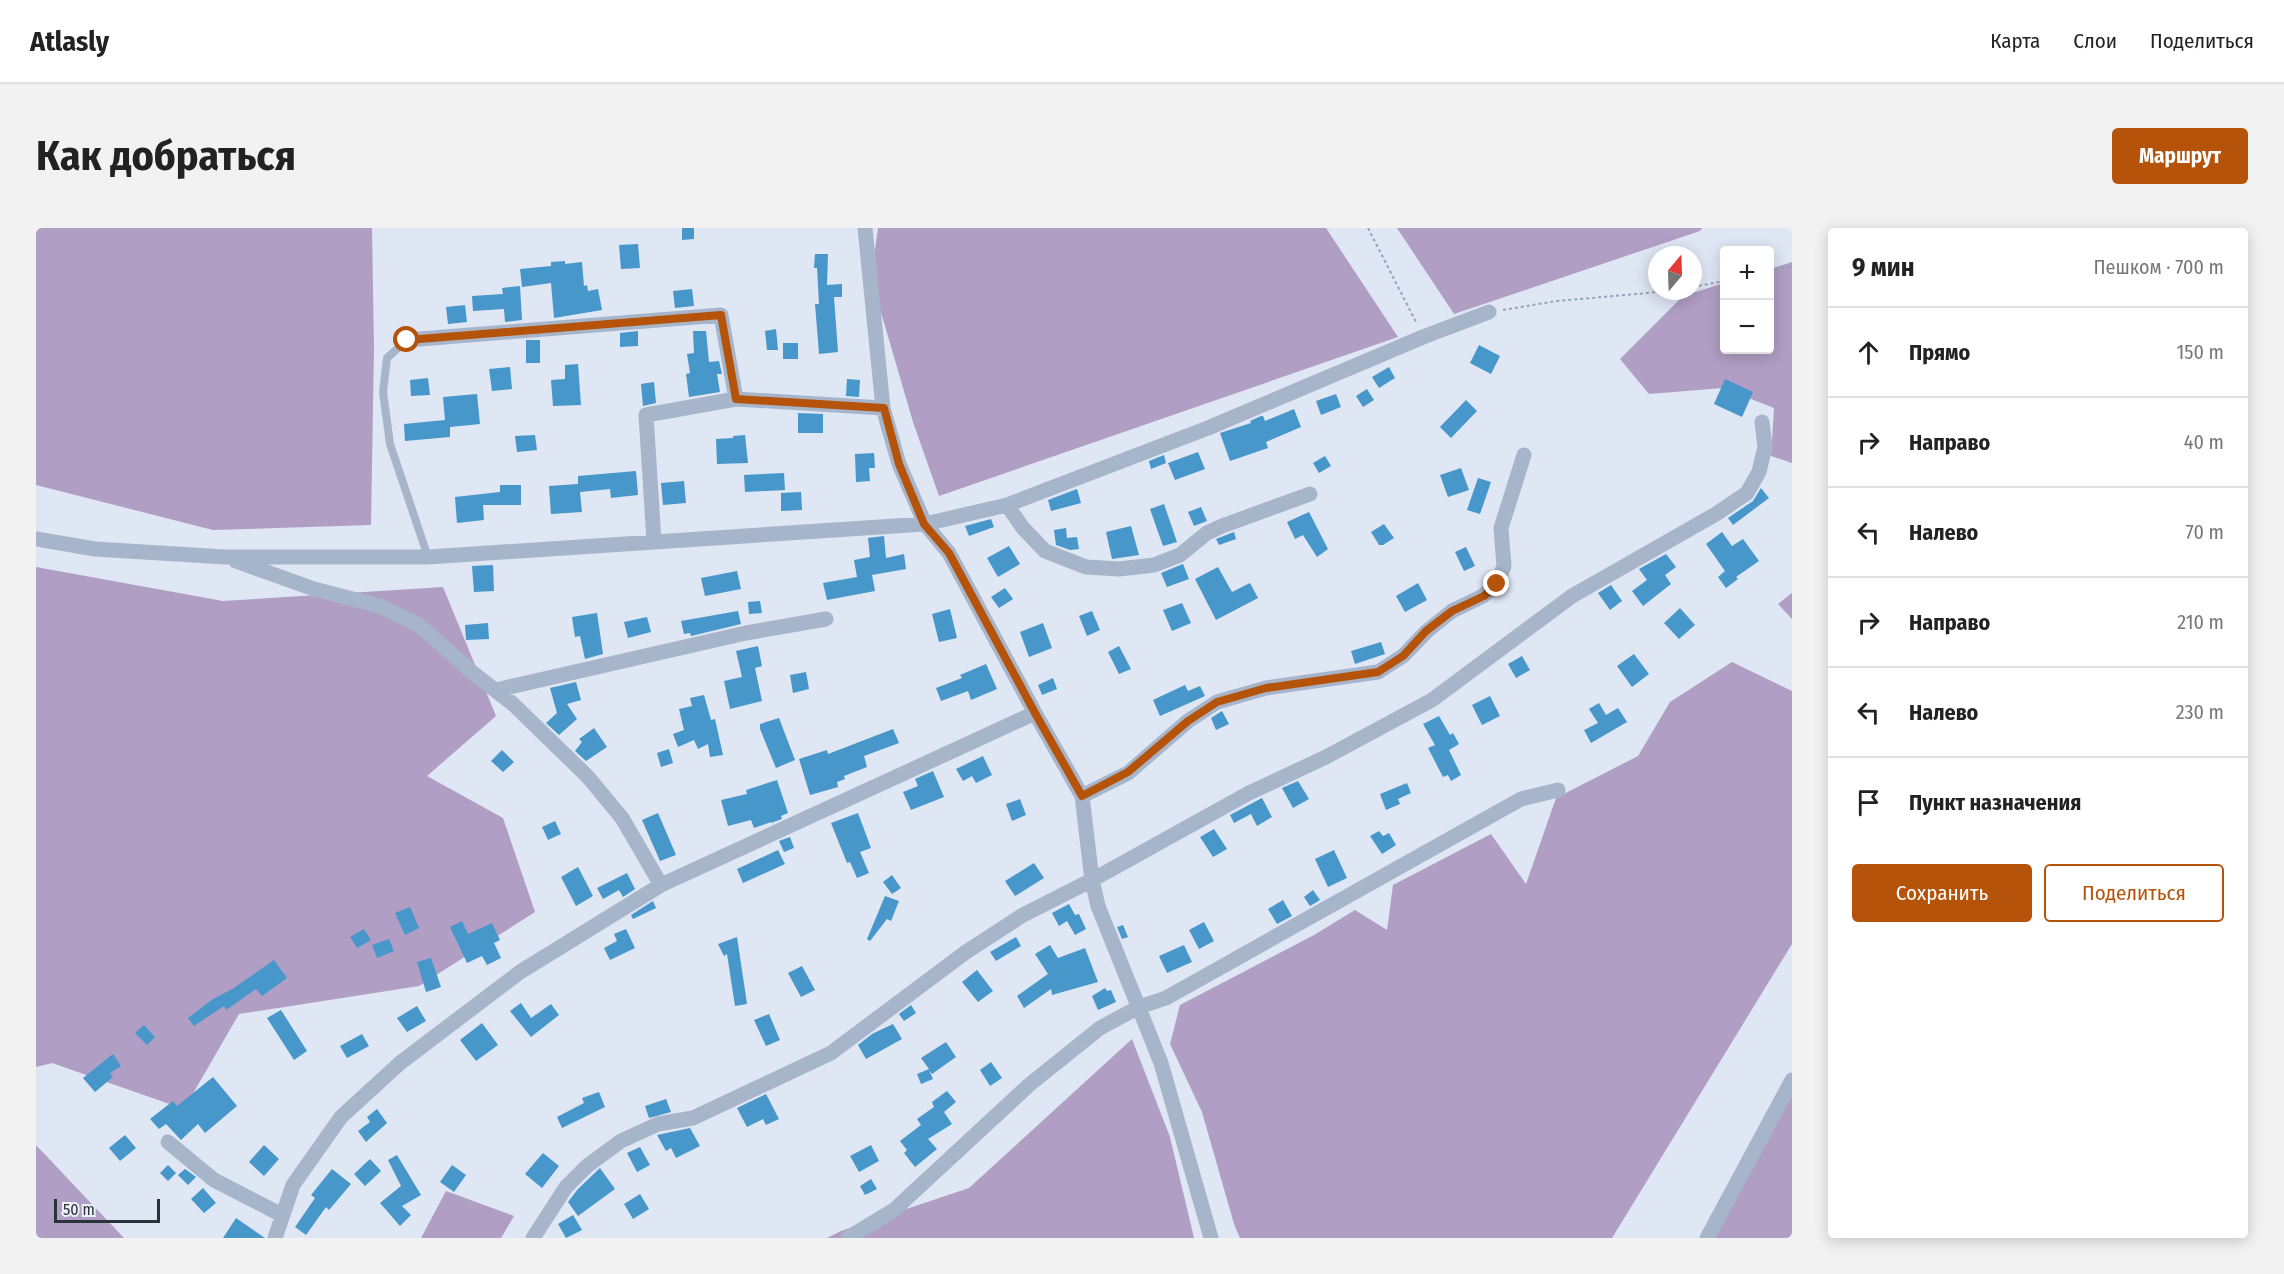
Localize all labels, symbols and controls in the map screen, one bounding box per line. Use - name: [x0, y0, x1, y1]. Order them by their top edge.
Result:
- text: Atlasly: [30, 25, 109, 58]
- text: Карта: [1990, 28, 2040, 54]
- text: Слои: [2073, 28, 2117, 54]
- text: Поделиться: [2150, 28, 2254, 54]
- button: Маршрут: [2112, 128, 2248, 184]
- text: Как добраться: [36, 131, 296, 181]
- north arrow: [1648, 246, 1702, 300]
- map controls: [1720, 246, 1774, 354]
- button: +: [1720, 246, 1774, 300]
- text: 9 мин: [1852, 252, 1915, 283]
- text: Пешком · 700 m: [2093, 255, 2224, 279]
- button: −: [1720, 300, 1774, 354]
- route start: [393, 326, 419, 352]
- icon: ahead: [1852, 336, 1885, 369]
- text: Прямо: [1909, 339, 1970, 366]
- text: 150 m: [2177, 340, 2224, 364]
- icon: right: [1852, 426, 1885, 459]
- text: Направо: [1909, 429, 1990, 456]
- text: 40 m: [2184, 430, 2224, 454]
- icon: left: [1852, 516, 1885, 549]
- text: Налево: [1909, 519, 1978, 546]
- text: 70 m: [2186, 520, 2224, 544]
- route end: [1483, 570, 1509, 596]
- icon: right: [1852, 606, 1885, 639]
- text: Направо: [1909, 609, 1990, 636]
- text: 210 m: [2177, 610, 2224, 634]
- icon: left: [1852, 696, 1885, 729]
- text: Налево: [1909, 699, 1978, 726]
- text: 230 m: [2176, 700, 2224, 724]
- icon: arrive: [1852, 786, 1885, 819]
- text: Пункт назначения: [1909, 789, 2081, 816]
- button: Сохранить: [1852, 864, 2032, 922]
- button: Поделиться: [2044, 864, 2224, 922]
- scale bar: [54, 1196, 160, 1224]
- text: 50 m: [63, 1200, 95, 1219]

